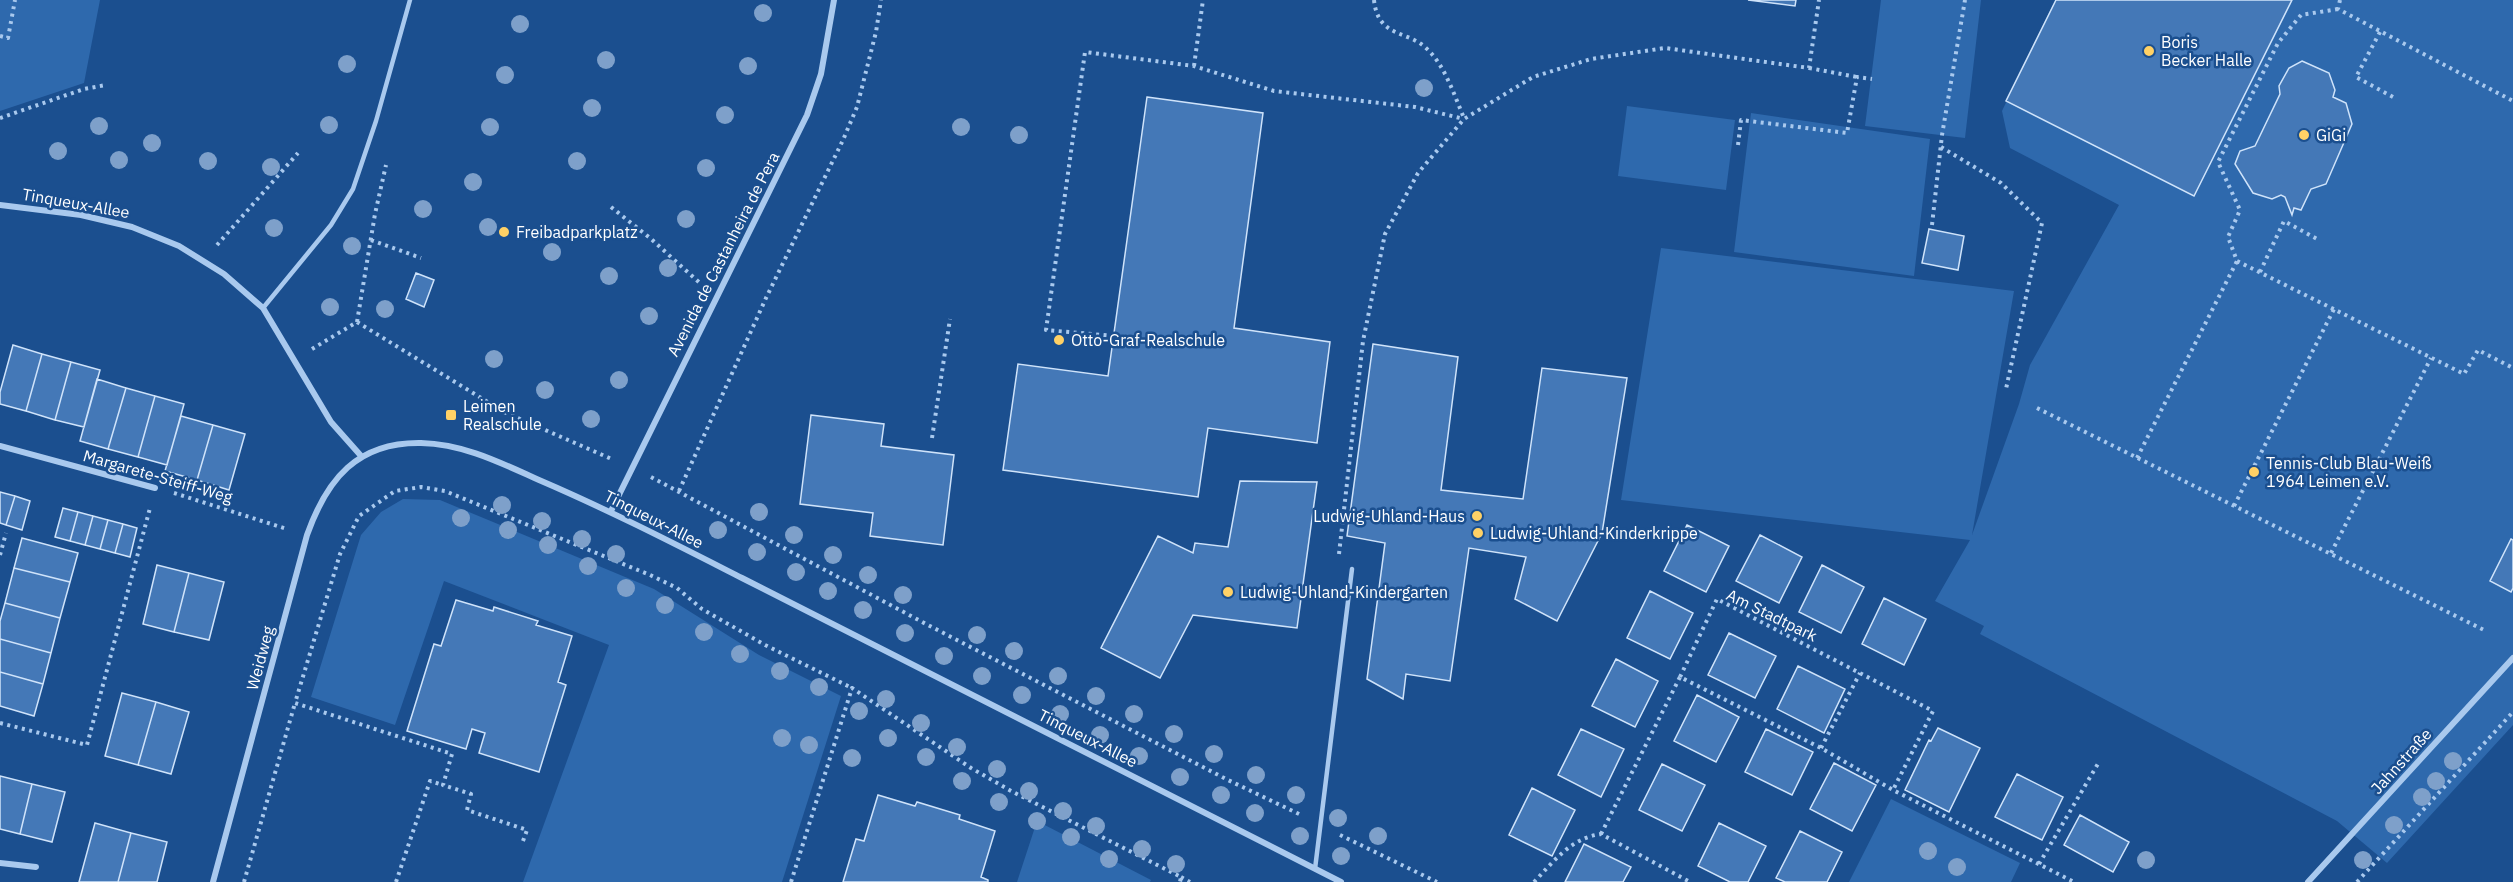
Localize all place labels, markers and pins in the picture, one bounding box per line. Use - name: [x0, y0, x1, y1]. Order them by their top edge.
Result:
- place label: Boris Becker Halle: [2161, 32, 2252, 70]
- marker: Boris Becker Halle: [2142, 44, 2156, 58]
- place label: GiGi: [2316, 125, 2346, 145]
- marker: GiGi: [2297, 128, 2311, 142]
- place label: Freibadparkplatz: [516, 222, 638, 242]
- marker: Freibadparkplatz: [497, 225, 511, 239]
- place label: Otto-Graf-Realschule: [1071, 330, 1225, 350]
- marker: Otto-Graf-Realschule: [1052, 333, 1066, 347]
- place label: Leimen Realschule: [463, 396, 542, 434]
- marker: Leimen Realschule: [444, 408, 458, 422]
- place label: Tennis-Club Blau-Weiß 1964 Leimen e.V.: [2266, 453, 2431, 491]
- marker: Tennis-Club Blau-Weiß 1964 Leimen e.V.: [2247, 465, 2261, 479]
- place label: Ludwig-Uhland-Haus: [1313, 506, 1465, 526]
- marker: Ludwig-Uhland-Haus: [1470, 509, 1484, 523]
- place label: Ludwig-Uhland-Kinderkrippe: [1490, 523, 1698, 543]
- marker: Ludwig-Uhland-Kinderkrippe: [1471, 526, 1485, 540]
- place label: Ludwig-Uhland-Kindergarten: [1240, 582, 1448, 602]
- marker: Ludwig-Uhland-Kindergarten: [1221, 585, 1235, 599]

